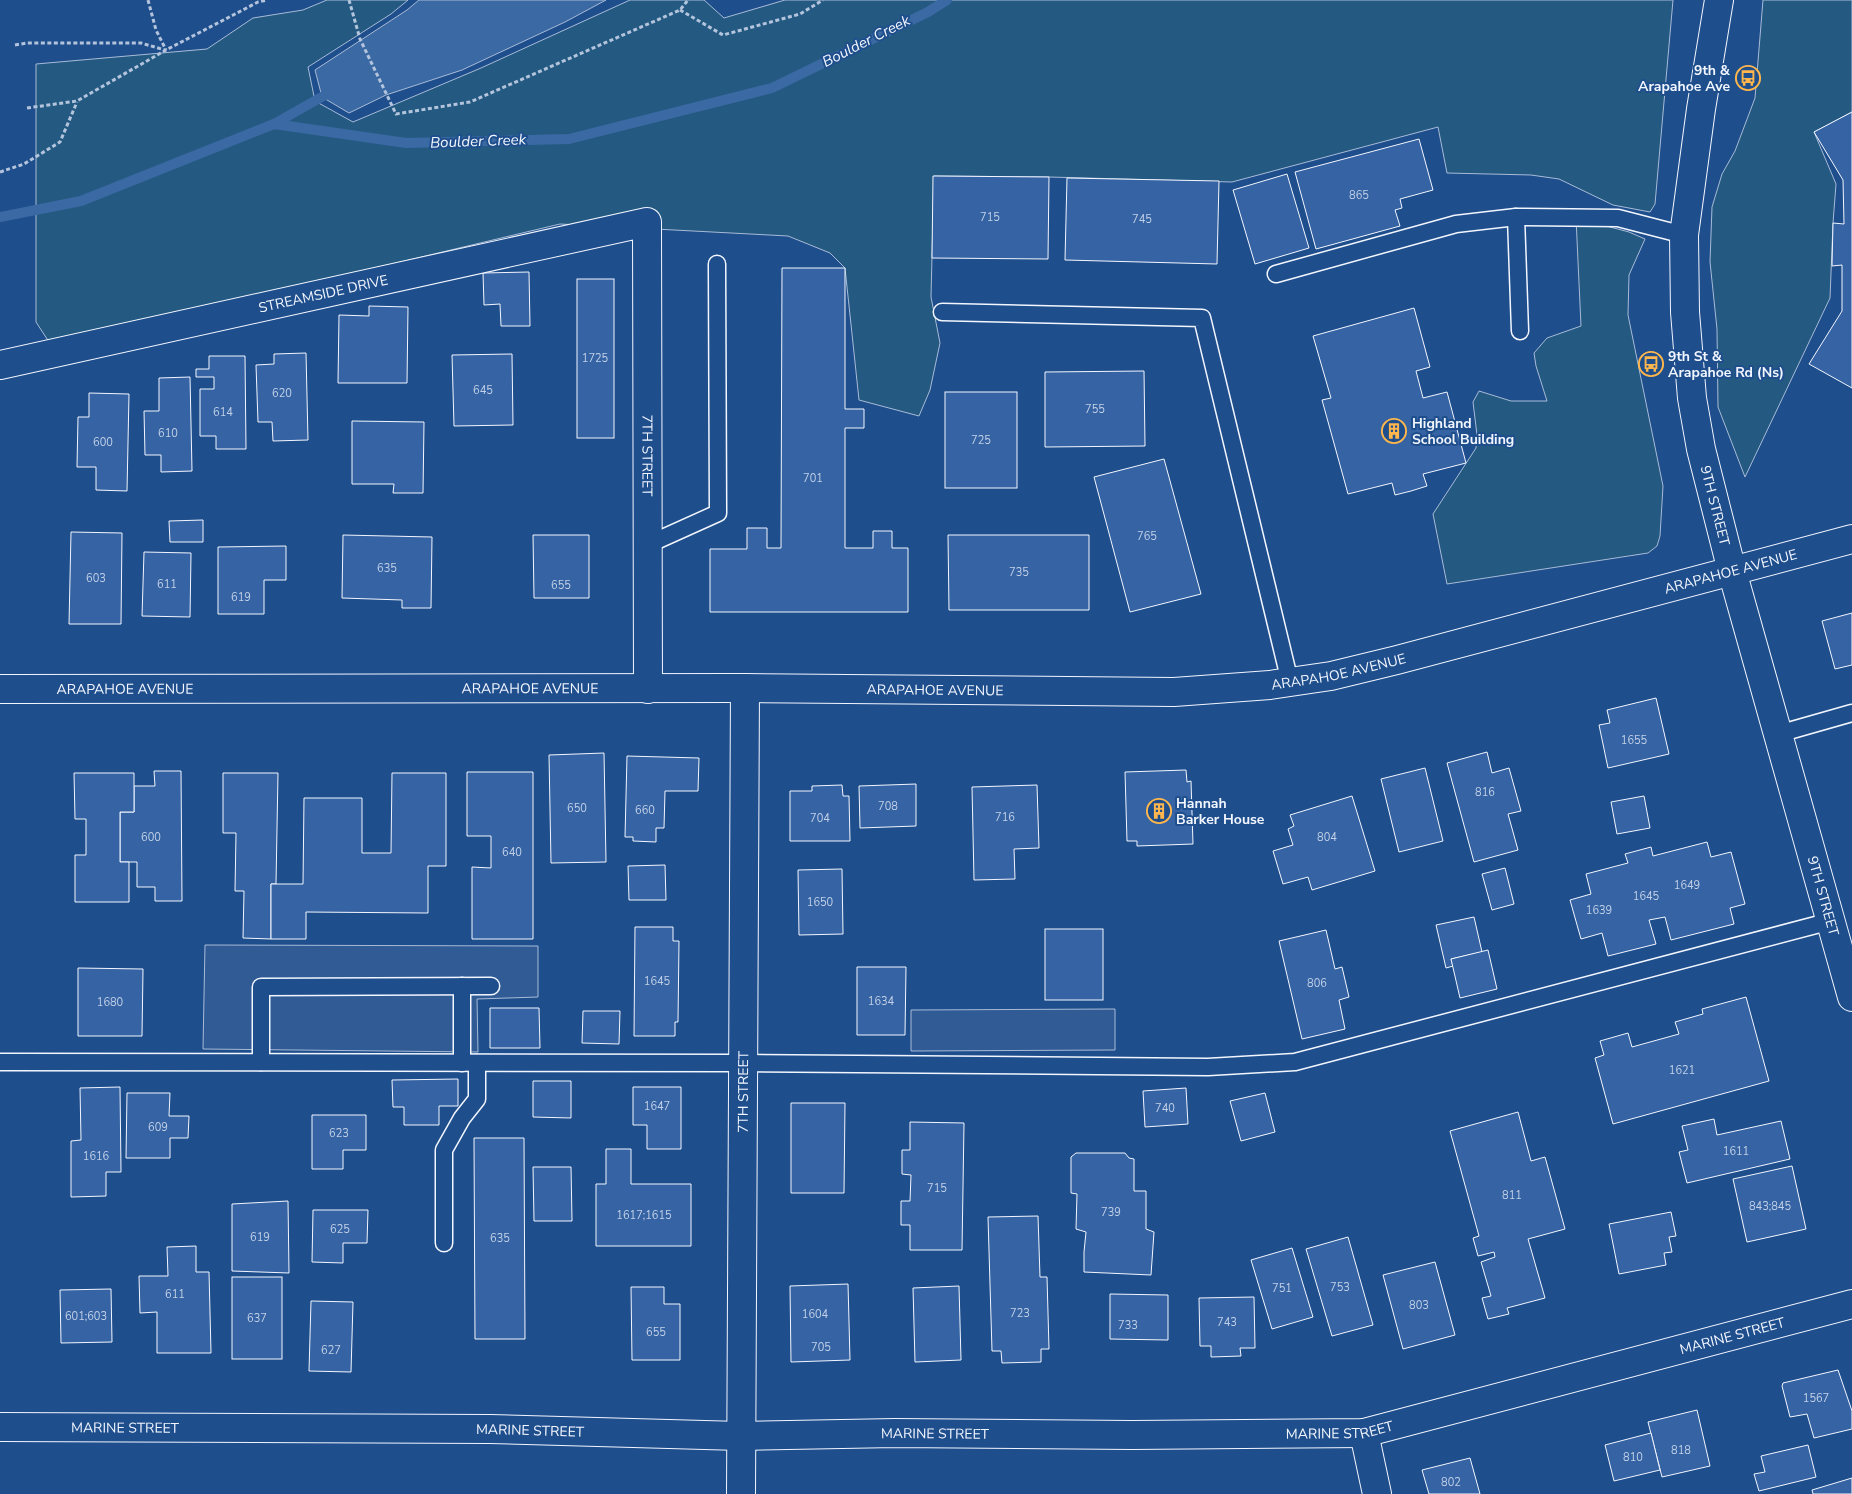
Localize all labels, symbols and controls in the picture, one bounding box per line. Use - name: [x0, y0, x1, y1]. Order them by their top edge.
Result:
- water label: Boulder Creek: [819, 10, 914, 72]
- place label: 9th & Arapahoe Ave: [1638, 61, 1731, 96]
- bus stop icon: 9th & Arapahoe Ave: [1735, 65, 1761, 91]
- water label: Boulder Creek: [430, 129, 527, 153]
- house number: 865: [1349, 188, 1369, 203]
- house number: 715: [980, 210, 1000, 225]
- house number: 745: [1132, 212, 1152, 227]
- street label: STREAMSIDE DRIVE: [257, 271, 390, 318]
- place label: 9th St & Arapahoe Rd (Ns): [1668, 347, 1784, 382]
- house number: 1725: [582, 351, 609, 366]
- bus stop icon: 9th St & Arapahoe Rd (Ns): [1638, 351, 1664, 377]
- house number: 645: [473, 383, 493, 398]
- house number: 620: [272, 386, 292, 401]
- house number: 755: [1085, 402, 1105, 417]
- house number: 614: [213, 405, 233, 420]
- street label: 7TH STREET: [637, 414, 657, 497]
- place label: Highland School Building: [1412, 414, 1514, 449]
- building icon: Highland School Building: [1381, 418, 1407, 444]
- house number: 610: [158, 426, 178, 441]
- house number: 725: [971, 433, 991, 448]
- house number: 600: [93, 435, 113, 450]
- street label: 9TH STREET: [1696, 464, 1734, 548]
- house number: 701: [803, 471, 823, 486]
- house number: 765: [1137, 529, 1157, 544]
- street label: ARAPAHOE AVENUE: [1662, 545, 1799, 599]
- house number: 635: [377, 561, 397, 576]
- house number: 735: [1009, 565, 1029, 580]
- house number: 603: [86, 571, 106, 586]
- house number: 611: [157, 577, 177, 592]
- house number: 655: [551, 578, 571, 593]
- house number: 619: [231, 590, 251, 605]
- street label: ARAPAHOE AVENUE: [1270, 649, 1408, 695]
- street label: ARAPAHOE AVENUE: [462, 679, 598, 698]
- street label: ARAPAHOE AVENUE: [57, 680, 193, 699]
- street label: ARAPAHOE AVENUE: [866, 680, 1004, 700]
- house number: 1655: [1621, 733, 1648, 748]
- house number: 816: [1475, 785, 1495, 800]
- place label: Hannah Barker House: [1176, 794, 1265, 829]
- building icon: Hannah Barker House: [1146, 798, 1172, 824]
- house number: 708: [878, 799, 898, 814]
- house number: 650: [567, 801, 587, 816]
- house number: 660: [635, 803, 655, 818]
- house number: 716: [995, 810, 1015, 825]
- house number: 704: [810, 811, 830, 826]
- house number: 600: [141, 830, 161, 845]
- house number: 804: [1317, 830, 1337, 845]
- house number: 640: [502, 845, 522, 860]
- street label: 9TH STREET: [1803, 854, 1843, 938]
- house number: 1649: [1674, 878, 1700, 893]
- house number: 1645: [1633, 889, 1660, 904]
- house number: 1650: [807, 895, 834, 910]
- house number: 1639: [1586, 903, 1612, 918]
- house number: 1645: [644, 974, 671, 989]
- house number: 806: [1307, 976, 1327, 991]
- house number: 1634: [868, 994, 895, 1009]
- house number: 1680: [97, 995, 124, 1010]
- street label: 7TH STREET: [734, 1050, 753, 1133]
- house number: 1621: [1669, 1063, 1695, 1078]
- house number: 1647: [644, 1099, 670, 1114]
- house number: 740: [1155, 1101, 1175, 1116]
- house number: 609: [148, 1120, 168, 1135]
- house number: 623: [329, 1126, 349, 1141]
- house number: 1611: [1723, 1144, 1749, 1159]
- house number: 1616: [83, 1149, 110, 1164]
- house number: 715: [927, 1181, 947, 1196]
- house number: 811: [1502, 1188, 1522, 1203]
- house number: 843;845: [1749, 1199, 1791, 1214]
- house number: 739: [1101, 1205, 1121, 1220]
- house number: 1617;1615: [616, 1208, 672, 1223]
- house number: 625: [330, 1222, 350, 1237]
- house number: 619: [250, 1230, 270, 1245]
- house number: 635: [490, 1231, 510, 1246]
- house number: 753: [1330, 1280, 1350, 1295]
- house number: 751: [1272, 1281, 1292, 1296]
- house number: 611: [165, 1287, 185, 1302]
- house number: 803: [1409, 1298, 1429, 1313]
- house number: 723: [1010, 1306, 1030, 1321]
- house number: 1604: [802, 1307, 829, 1322]
- house number: 601;603: [65, 1309, 107, 1324]
- house number: 637: [247, 1311, 267, 1326]
- street label: MARINE STREET: [1678, 1313, 1788, 1359]
- house number: 743: [1217, 1315, 1237, 1330]
- house number: 733: [1118, 1318, 1138, 1333]
- house number: 655: [646, 1325, 666, 1340]
- house number: 705: [811, 1340, 831, 1355]
- house number: 627: [321, 1343, 341, 1358]
- house number: 1567: [1803, 1391, 1829, 1406]
- street label: MARINE STREET: [1286, 1417, 1396, 1444]
- street label: MARINE STREET: [71, 1418, 180, 1438]
- street label: MARINE STREET: [476, 1420, 585, 1442]
- street label: MARINE STREET: [881, 1424, 990, 1444]
- house number: 818: [1671, 1443, 1691, 1458]
- house number: 810: [1623, 1450, 1643, 1465]
- house number: 802: [1441, 1475, 1461, 1490]

